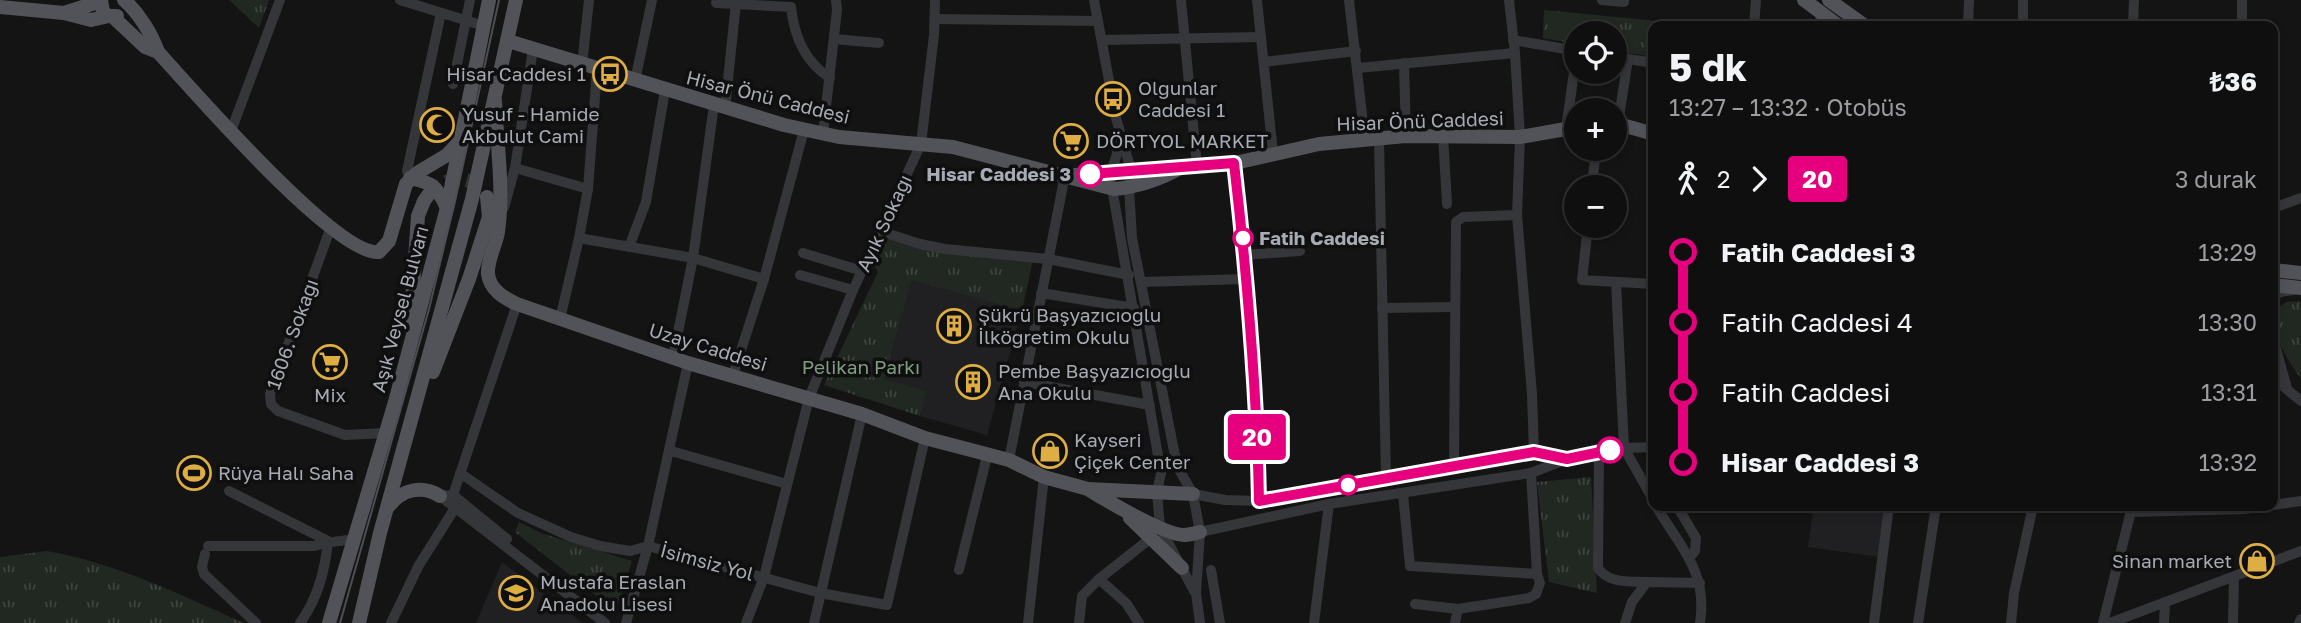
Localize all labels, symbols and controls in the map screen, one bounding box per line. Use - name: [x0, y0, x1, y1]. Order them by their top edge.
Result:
- map controls: [1564, 21, 1627, 238]
- button: locate: [1564, 21, 1627, 84]
- text: 5 dk: [1669, 44, 1747, 89]
- bus stop icon: Hisar Caddesi 1: [591, 55, 629, 93]
- place label: Hisar Caddesi 1: [446, 62, 586, 85]
- street label: Hisar Önü Caddesi: [684, 65, 852, 128]
- text: ₺36: [2210, 66, 2257, 97]
- place label: Olgunlar Caddesi 1: [1138, 76, 1225, 121]
- bus stop icon: Olgunlar Caddesi 1: [1094, 80, 1132, 118]
- text: 13:27 – 13:32 · Otobüs: [1669, 93, 1907, 121]
- button: +: [1564, 98, 1627, 161]
- place label: Yusuf - Hamide Akbulut Cami: [462, 102, 600, 147]
- mosque icon: Yusuf - Hamide Akbulut Cami: [418, 106, 456, 144]
- street label: Hisar Önü Caddesi: [1336, 106, 1504, 135]
- supermarket icon: DÖRTYOL MARKET: [1052, 122, 1090, 160]
- place label: DÖRTYOL MARKET: [1096, 129, 1269, 152]
- icon: walk: [1669, 160, 1707, 198]
- icon: forward: [1740, 160, 1778, 198]
- marker: Hisar Caddesi 3: [1077, 161, 1103, 187]
- place label: Hisar Caddesi 3: [926, 162, 1071, 185]
- text: 20: [1802, 164, 1833, 193]
- text: 2: [1717, 165, 1730, 193]
- text: 3 durak: [2175, 165, 2257, 193]
- street label: Ayık Sokağı: [851, 171, 916, 275]
- button: −: [1564, 175, 1627, 238]
- street label: Aşık Veysel Bulvarı: [366, 223, 433, 395]
- place label: Fatih Caddesi: [1259, 226, 1385, 249]
- marker: Fatih Caddesi: [1233, 228, 1253, 248]
- text: Fatih Caddesi 3: [1721, 237, 1916, 268]
- text: 13:29: [2198, 238, 2257, 266]
- street label: 1606. Sokağı: [261, 275, 322, 392]
- place label: Şükrü Başyazıcıoğlu İlköğretim Okulu: [978, 303, 1161, 348]
- building icon: Şükrü Başyazıcıoğlu İlköğretim Okulu: [935, 307, 973, 345]
- text: Fatih Caddesi 4: [1721, 307, 1913, 338]
- text: 13:30: [2198, 308, 2257, 336]
- street label: Uzay Caddesi: [646, 318, 770, 375]
- supermarket icon: Mix: [311, 343, 349, 381]
- park label: Pelikan Parkı: [802, 355, 920, 378]
- place label: Pembe Başyazıcıoğlu Ana Okulu: [998, 359, 1191, 404]
- building icon: Pembe Başyazıcıoğlu Ana Okulu: [954, 363, 992, 401]
- text: Fatih Caddesi: [1721, 377, 1890, 408]
- text: 13:31: [2201, 378, 2257, 406]
- place label: Mix: [314, 383, 346, 406]
- line badge: 20: [1226, 414, 1288, 460]
- text: 20: [1242, 422, 1272, 451]
- place label: Kayseri Çiçek Center: [1074, 428, 1191, 473]
- shop icon: Kayseri Çiçek Center: [1031, 432, 1069, 470]
- unlabelled marker: [1597, 437, 1623, 463]
- text: Hisar Caddesi 3: [1721, 447, 1919, 478]
- text: 13:32: [2199, 448, 2257, 476]
- sports icon: Rüya Halı Saha: [175, 454, 213, 492]
- place label: Rüya Halı Saha: [218, 461, 354, 484]
- unlabelled marker: [1338, 475, 1358, 495]
- street label: İsimsiz Yol: [658, 538, 756, 585]
- shop icon: Sinan market: [2238, 542, 2276, 580]
- place label: Sinan market: [2112, 549, 2232, 572]
- place label: Mustafa Eraslan Anadolu Lisesi: [540, 570, 686, 615]
- school or university icon: Mustafa Eraslan Anadolu Lisesi: [497, 574, 535, 612]

